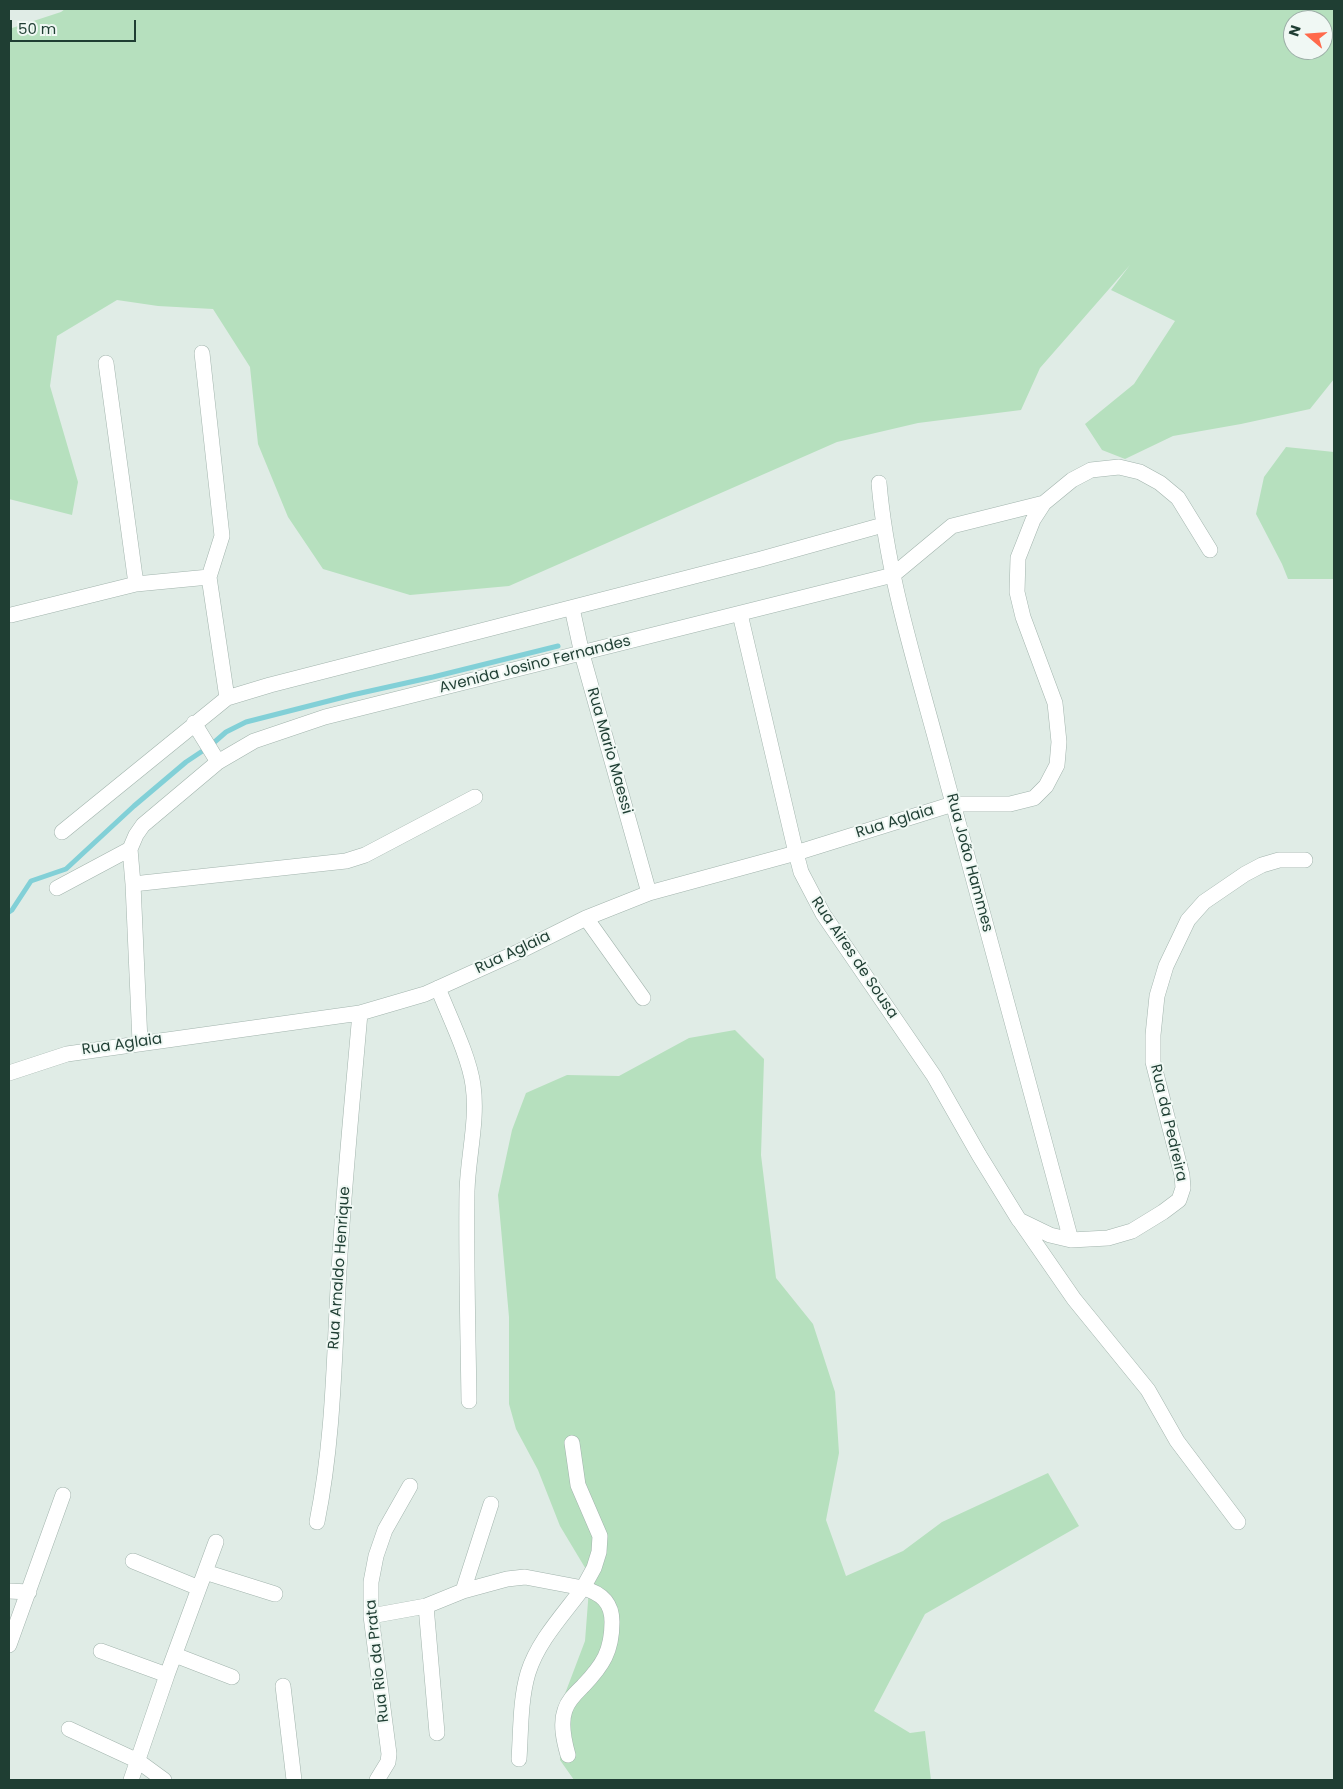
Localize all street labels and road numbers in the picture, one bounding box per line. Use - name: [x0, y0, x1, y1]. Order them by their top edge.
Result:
- street label: Avenida Josino Fernandes: [437, 632, 633, 698]
- street label: Rua Mario Maessi: [582, 686, 636, 816]
- street label: Rua João Hammes: [942, 792, 996, 934]
- street label: Rua Aglaia: [854, 802, 936, 842]
- street label: Rua Aires de Sousa: [807, 894, 901, 1022]
- street label: Rua Aglaia: [473, 928, 553, 978]
- street label: Rua Aglaia: [81, 1030, 163, 1060]
- street label: Rua da Pedreira: [1146, 1063, 1190, 1183]
- street label: Rua Arnaldo Henrique: [325, 1186, 355, 1350]
- street label: Rua Rio da Prata: [363, 1599, 393, 1723]

